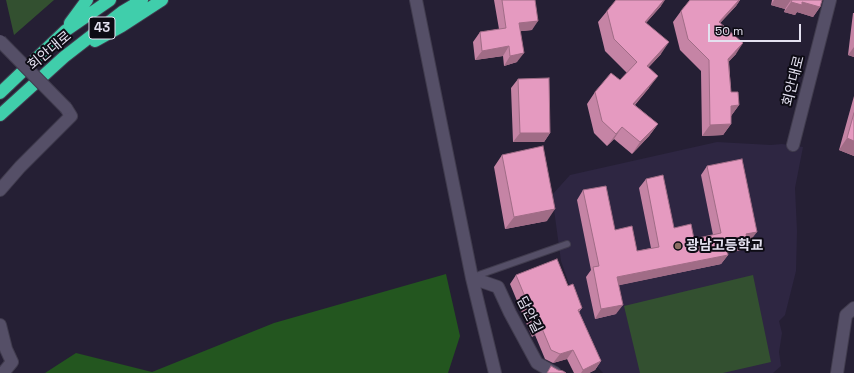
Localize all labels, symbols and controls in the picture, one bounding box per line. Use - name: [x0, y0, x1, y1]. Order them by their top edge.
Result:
- scale bar: [710, 16, 803, 42]
- road number: 43: [89, 17, 115, 39]
- text: 50 m: [715, 23, 743, 39]
- street label: 회안대로: [25, 28, 75, 74]
- street label: 회안대로: [780, 54, 808, 108]
- place label: 광남고등학교: [686, 238, 763, 254]
- marker: 광남고등학교: [673, 241, 683, 251]
- street label: 담안길: [513, 294, 545, 336]

